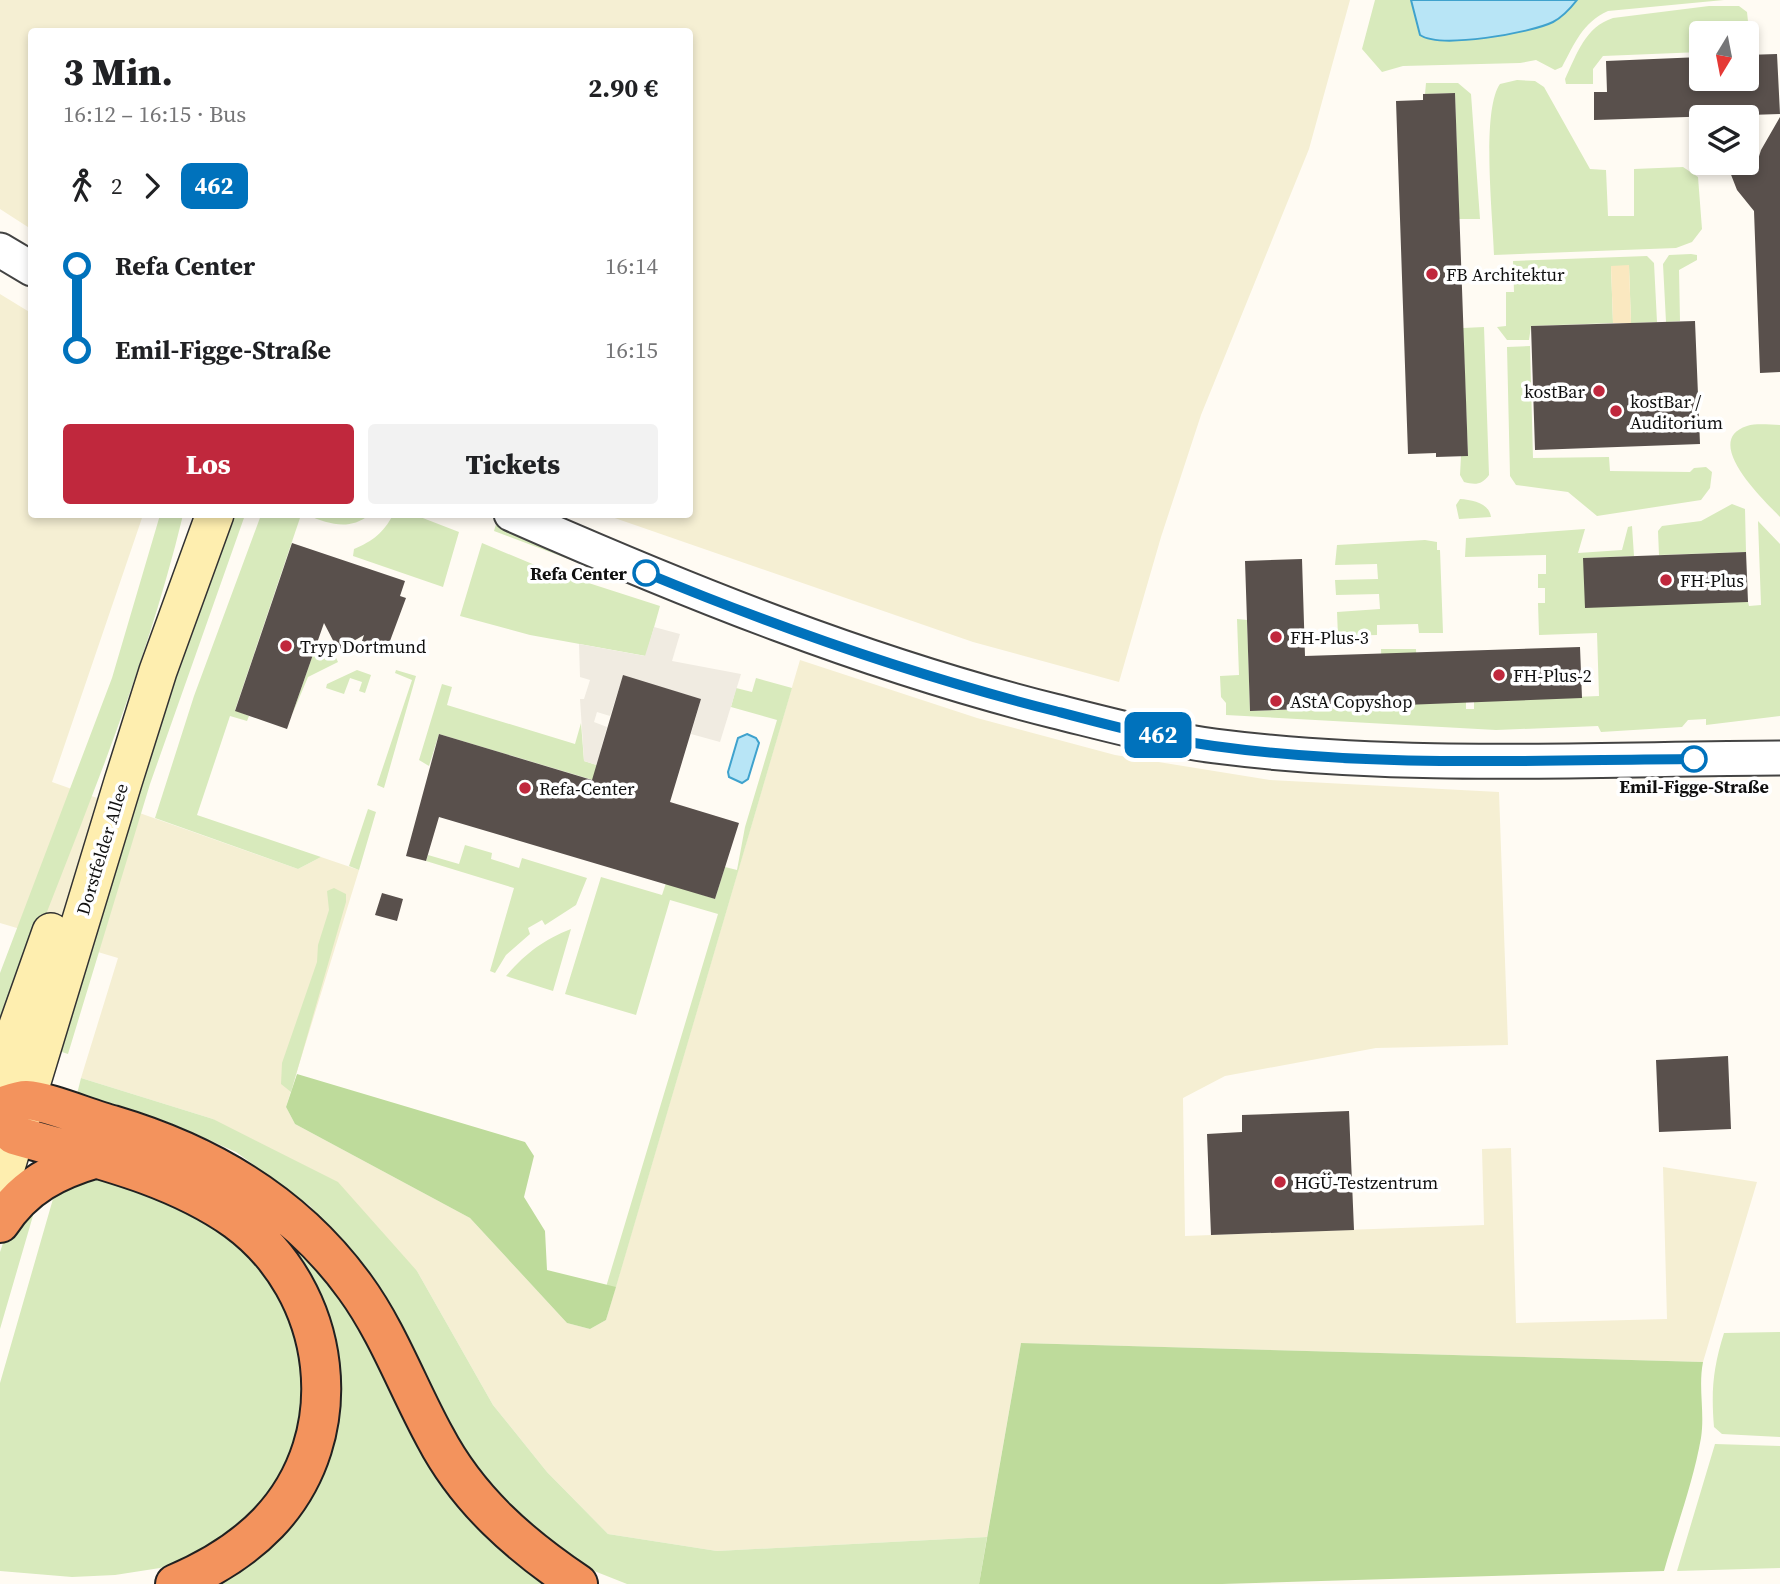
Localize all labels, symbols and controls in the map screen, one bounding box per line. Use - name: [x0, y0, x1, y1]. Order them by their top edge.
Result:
- north arrow: [1689, 21, 1759, 91]
- map controls: [1689, 21, 1759, 175]
- text: 3 Min.: [63, 46, 173, 98]
- text: 2.90 €: [588, 70, 658, 106]
- text: 16:12 – 16:15 · Bus: [63, 98, 246, 130]
- button: layers: [1689, 105, 1759, 175]
- icon: walk: [63, 167, 101, 205]
- icon: forward: [133, 167, 171, 205]
- text: 462: [195, 169, 234, 202]
- text: 2: [111, 170, 123, 202]
- text: Refa Center: [115, 248, 255, 284]
- text: 16:14: [605, 250, 658, 282]
- place label: FB Architektur: [1446, 262, 1565, 287]
- marker: FB Architektur: [1424, 266, 1440, 282]
- text: Emil-Figge-Straße: [115, 332, 331, 368]
- text: 16:15: [605, 334, 658, 366]
- place label: kostBar: [1524, 379, 1585, 404]
- marker: kostBar: [1591, 383, 1607, 399]
- place label: kostBar / Auditorium: [1630, 389, 1723, 435]
- marker: kostBar / Auditorium: [1608, 403, 1624, 419]
- button: Los: [63, 424, 354, 504]
- button: Tickets: [368, 424, 658, 504]
- marker: Refa Center: [633, 560, 659, 586]
- place label: Refa Center: [530, 561, 628, 586]
- place label: FH-Plus: [1680, 568, 1744, 593]
- marker: FH-Plus: [1658, 572, 1674, 588]
- place label: FH-Plus-3: [1290, 625, 1369, 650]
- marker: FH-Plus-3: [1268, 629, 1284, 645]
- place label: Tryp Dortmund: [300, 634, 426, 659]
- marker: Tryp Dortmund: [278, 638, 294, 654]
- place label: FH-Plus-2: [1513, 663, 1592, 688]
- marker: FH-Plus-2: [1491, 667, 1507, 683]
- place label: AStA Copyshop: [1290, 689, 1412, 714]
- marker: AStA Copyshop: [1268, 693, 1284, 709]
- line badge: 462: [1118, 712, 1198, 758]
- text: 462: [1138, 718, 1178, 751]
- marker: Emil-Figge-Straße: [1681, 746, 1707, 772]
- place label: Emil-Figge-Straße: [1619, 774, 1769, 799]
- place label: Refa-Center: [539, 776, 635, 801]
- street label: Dorstfelder Allee: [70, 780, 134, 918]
- marker: Refa-Center: [517, 780, 533, 796]
- place label: HGÜ-Testzentrum: [1294, 1170, 1438, 1195]
- marker: HGÜ-Testzentrum: [1272, 1174, 1288, 1190]

